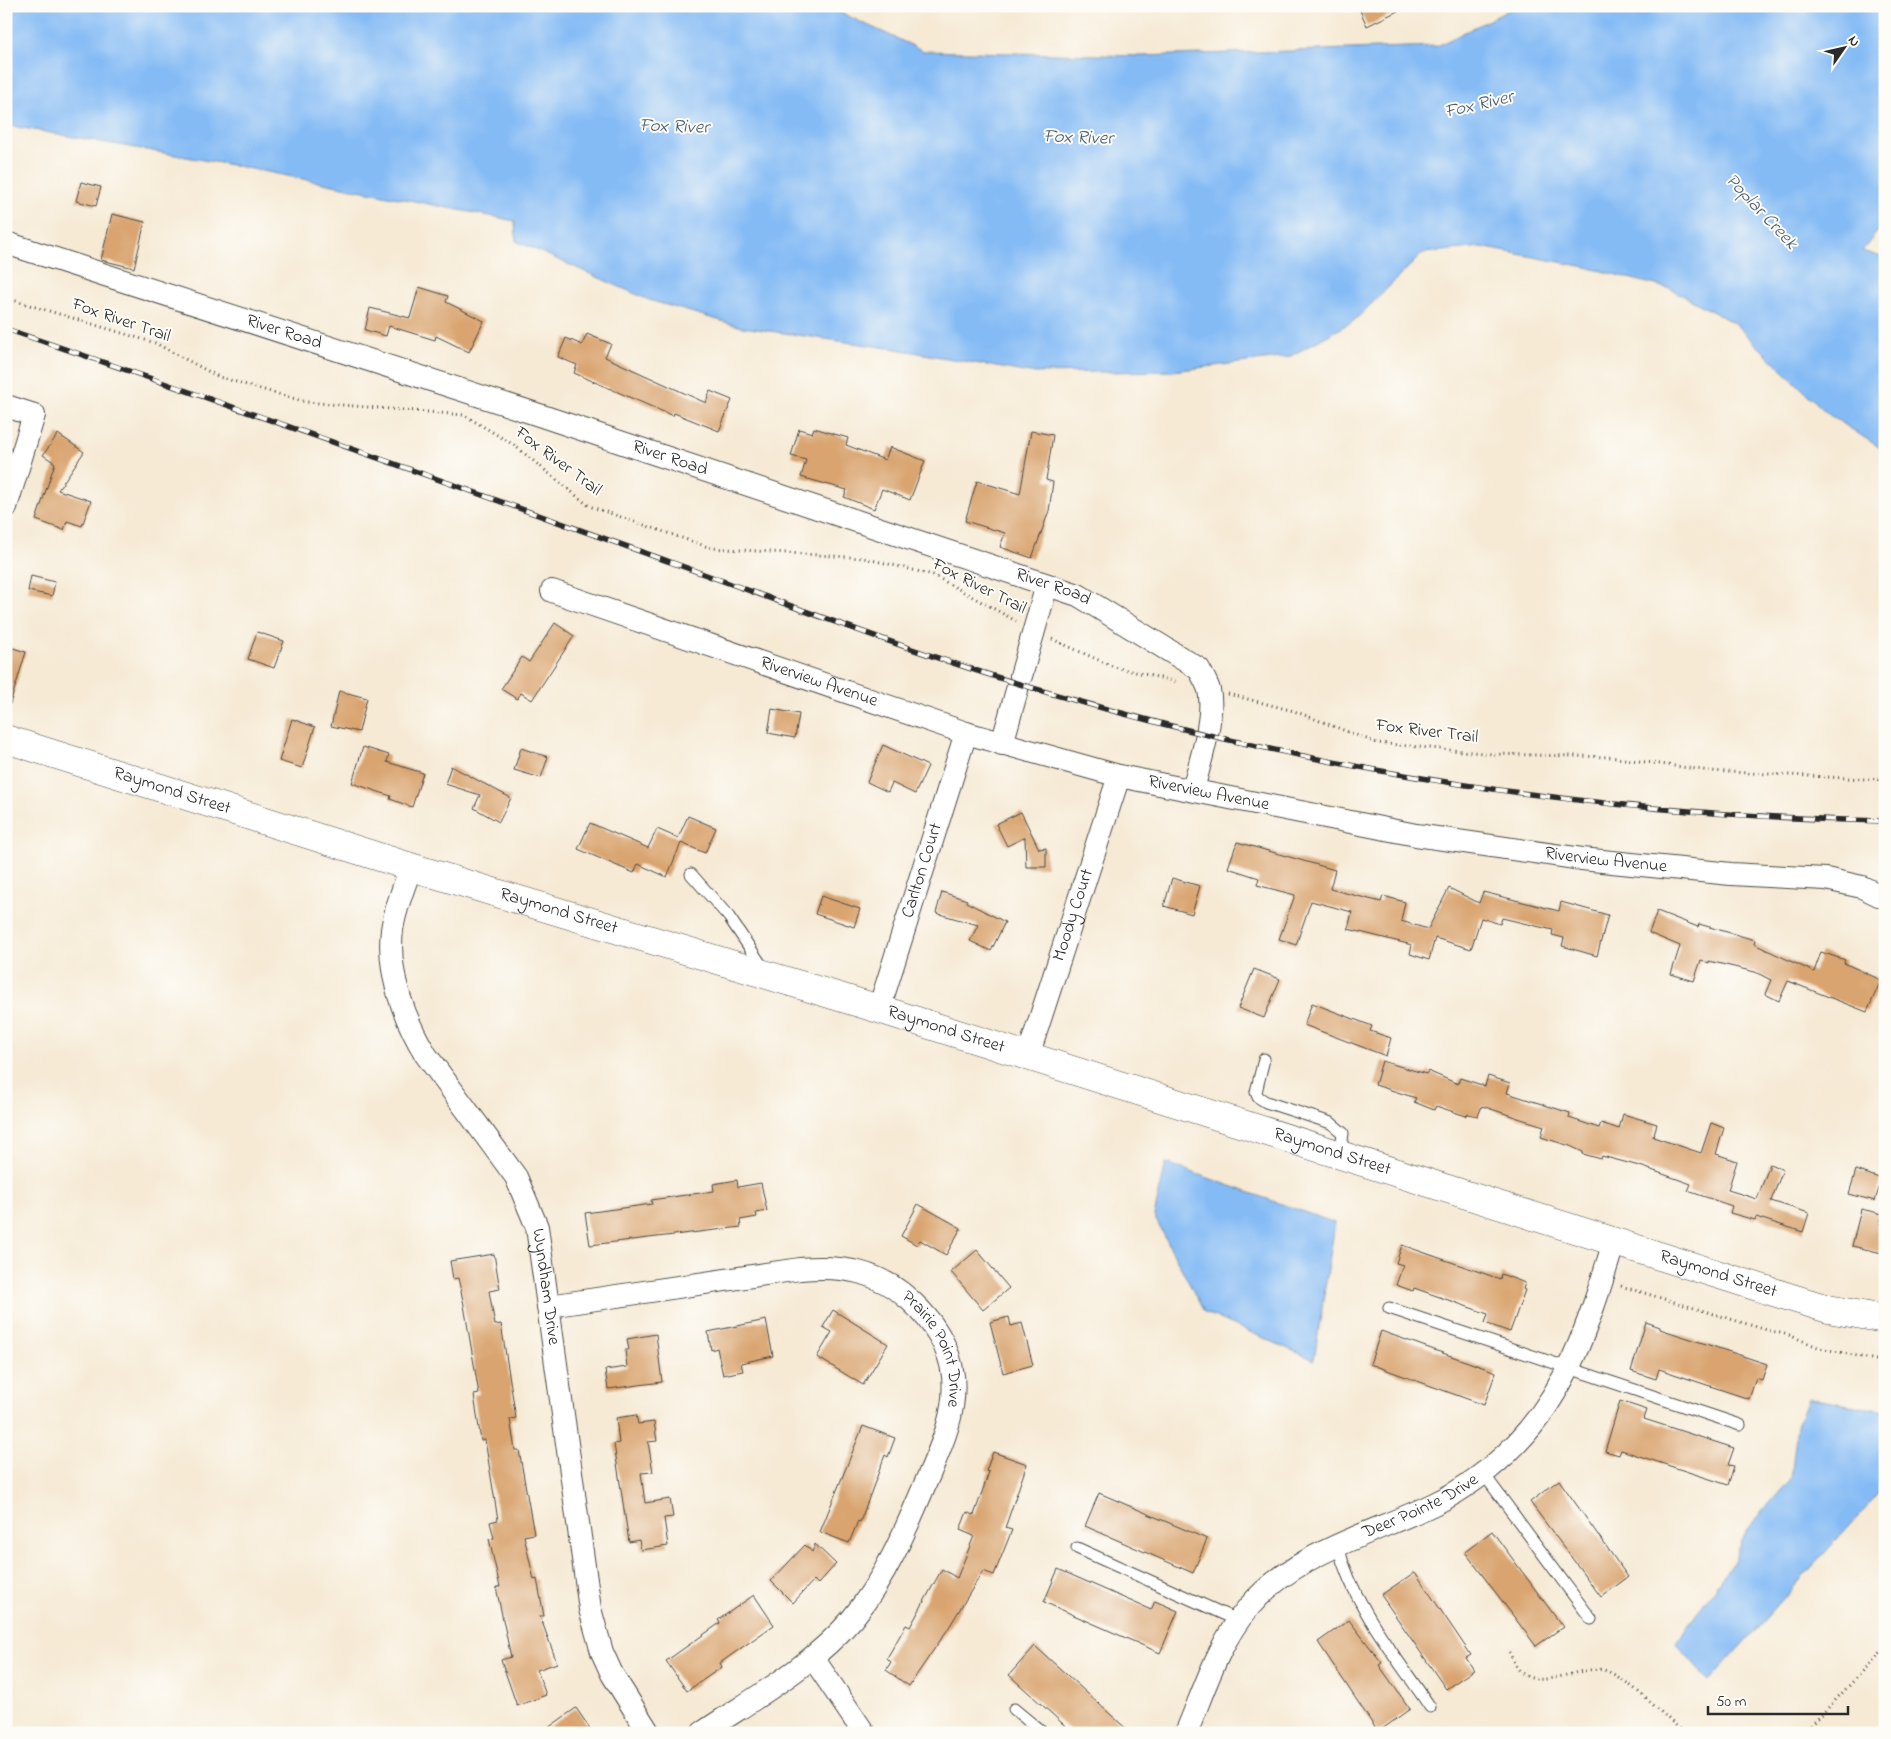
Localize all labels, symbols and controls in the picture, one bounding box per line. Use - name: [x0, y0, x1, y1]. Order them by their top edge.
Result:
- north arrow: [1818, 22, 1868, 72]
- text: N: [1842, 32, 1865, 51]
- water label: Fox River: [1442, 84, 1518, 126]
- water label: Fox River: [639, 112, 712, 142]
- water label: Fox River: [1043, 123, 1116, 153]
- water label: Poplar Creek: [1719, 168, 1804, 257]
- street label: Fox River Trail: [67, 292, 174, 350]
- street label: River Road: [243, 308, 325, 357]
- street label: Fox River Trail: [508, 420, 607, 503]
- street label: River Road: [629, 434, 711, 483]
- street label: Fox River Trail: [926, 552, 1031, 622]
- street label: River Road: [1012, 562, 1096, 613]
- street label: Riverview Avenue: [756, 650, 882, 715]
- street label: Fox River Trail: [1373, 713, 1480, 751]
- street label: Raymond Street: [110, 761, 234, 822]
- street label: Riverview Avenue: [1146, 769, 1272, 819]
- street label: Carlton Court: [895, 820, 950, 921]
- street label: Riverview Avenue: [1543, 841, 1669, 881]
- street label: Moody Court: [1047, 866, 1101, 965]
- street label: Raymond Street: [496, 882, 621, 942]
- street label: Raymond Street: [884, 999, 1008, 1061]
- street label: Raymond Street: [1270, 1122, 1394, 1183]
- street label: Wyndham Drive: [524, 1227, 566, 1348]
- street label: Raymond Street: [1656, 1244, 1780, 1305]
- street label: Prairie Point Drive: [895, 1285, 967, 1410]
- street label: Deer Pointe Drive: [1358, 1467, 1485, 1546]
- scale bar: [1708, 1684, 1848, 1716]
- text: 50 m: [1716, 1691, 1747, 1713]

